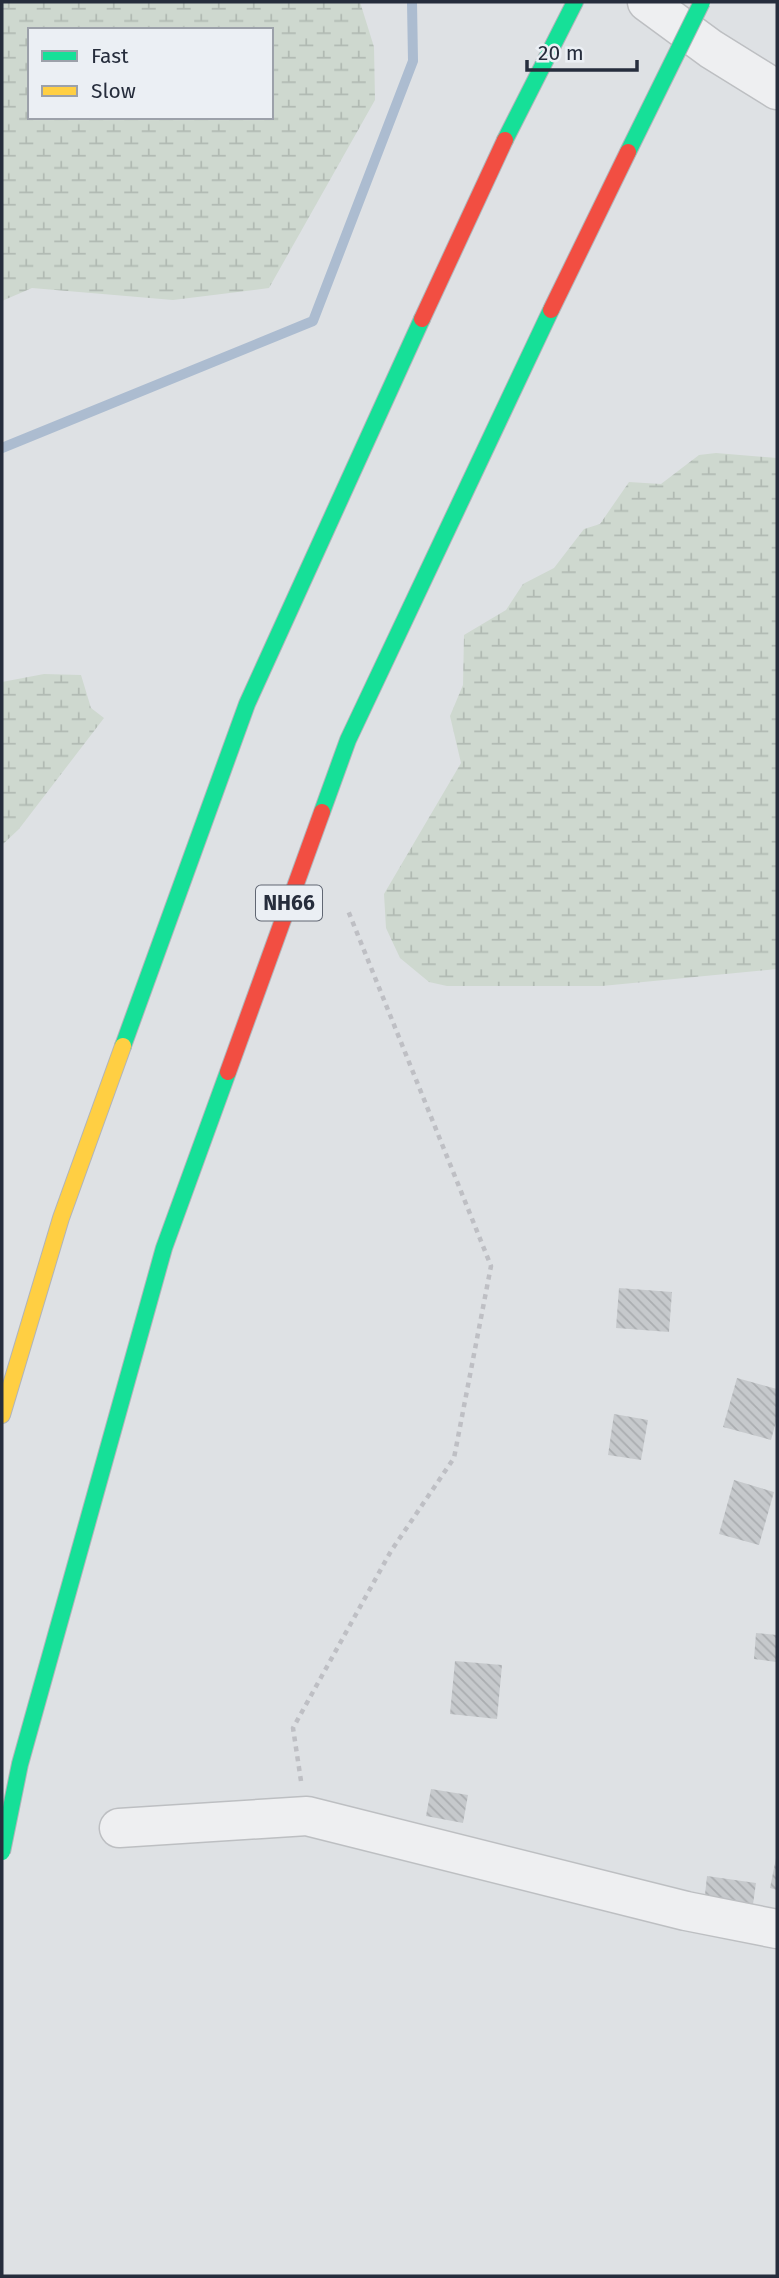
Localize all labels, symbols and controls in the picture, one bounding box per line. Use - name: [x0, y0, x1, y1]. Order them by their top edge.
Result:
- legend: [28, 28, 273, 119]
- scale bar: [527, 28, 637, 72]
- text: 20 m: [538, 40, 584, 66]
- text: Fast: [91, 43, 129, 69]
- text: Slow: [91, 78, 136, 104]
- road number: NH66: [256, 886, 322, 920]

